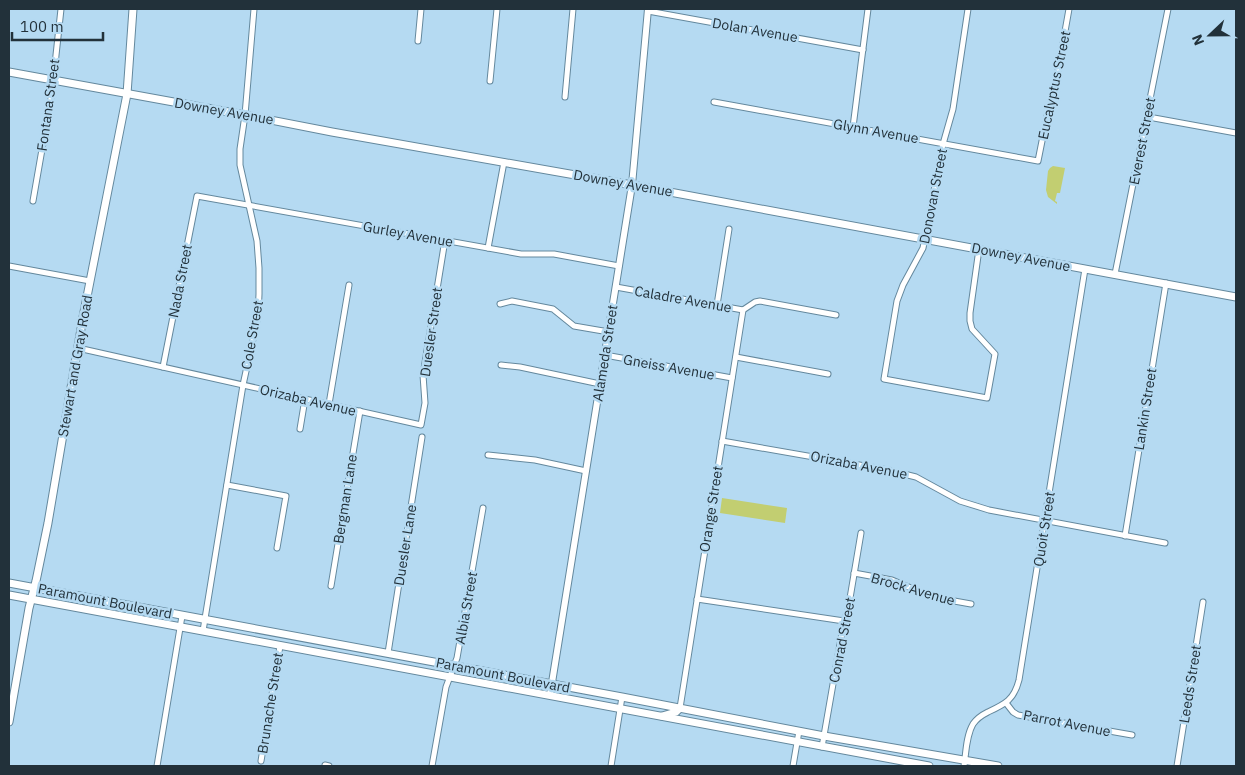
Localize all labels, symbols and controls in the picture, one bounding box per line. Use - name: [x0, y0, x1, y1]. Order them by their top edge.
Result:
- scale bar: [12, 10, 104, 42]
- north arrow: [1185, 10, 1235, 60]
- street label: Dolan Avenue: [711, 14, 799, 46]
- text: 100 m: [20, 17, 64, 36]
- street label: Eucalyptus Street: [1034, 29, 1074, 141]
- text: N: [1188, 32, 1208, 48]
- street label: Fontana Street: [33, 58, 63, 152]
- street label: Downey Avenue: [173, 93, 275, 129]
- street label: Everest Street: [1125, 96, 1159, 186]
- street label: Glynn Avenue: [832, 115, 920, 147]
- street label: Donovan Street: [915, 147, 951, 245]
- street label: Downey Avenue: [572, 165, 674, 201]
- street label: Gurley Avenue: [361, 217, 455, 251]
- street label: Downey Avenue: [970, 239, 1072, 275]
- street label: Nada Street: [164, 243, 196, 319]
- street label: Caladre Avenue: [633, 282, 733, 316]
- street label: Duesler Street: [416, 286, 446, 378]
- street label: Stewart and Gray Road: [54, 294, 96, 438]
- street label: Cole Street: [237, 299, 267, 371]
- street label: Alameda Street: [588, 303, 622, 403]
- street label: Gneiss Avenue: [622, 350, 716, 384]
- street label: Lankin Street: [1130, 367, 1160, 451]
- street label: Orizaba Avenue: [258, 380, 358, 420]
- street label: Orizaba Avenue: [809, 447, 909, 483]
- street label: Bergman Lane: [329, 453, 361, 545]
- street label: Orange Street: [695, 464, 727, 553]
- street label: Quoit Street: [1029, 490, 1059, 568]
- street label: Duesler Lane: [390, 503, 420, 587]
- street label: Brock Avenue: [869, 568, 957, 610]
- street label: Albia Street: [451, 570, 481, 646]
- street label: Paramount Boulevard: [36, 579, 174, 623]
- street label: Conrad Street: [825, 596, 859, 684]
- street label: Leeds Street: [1175, 644, 1205, 724]
- street label: Brunache Street: [253, 651, 287, 755]
- street label: Paramount Boulevard: [434, 653, 572, 697]
- street label: Parrot Avenue: [1022, 706, 1113, 740]

